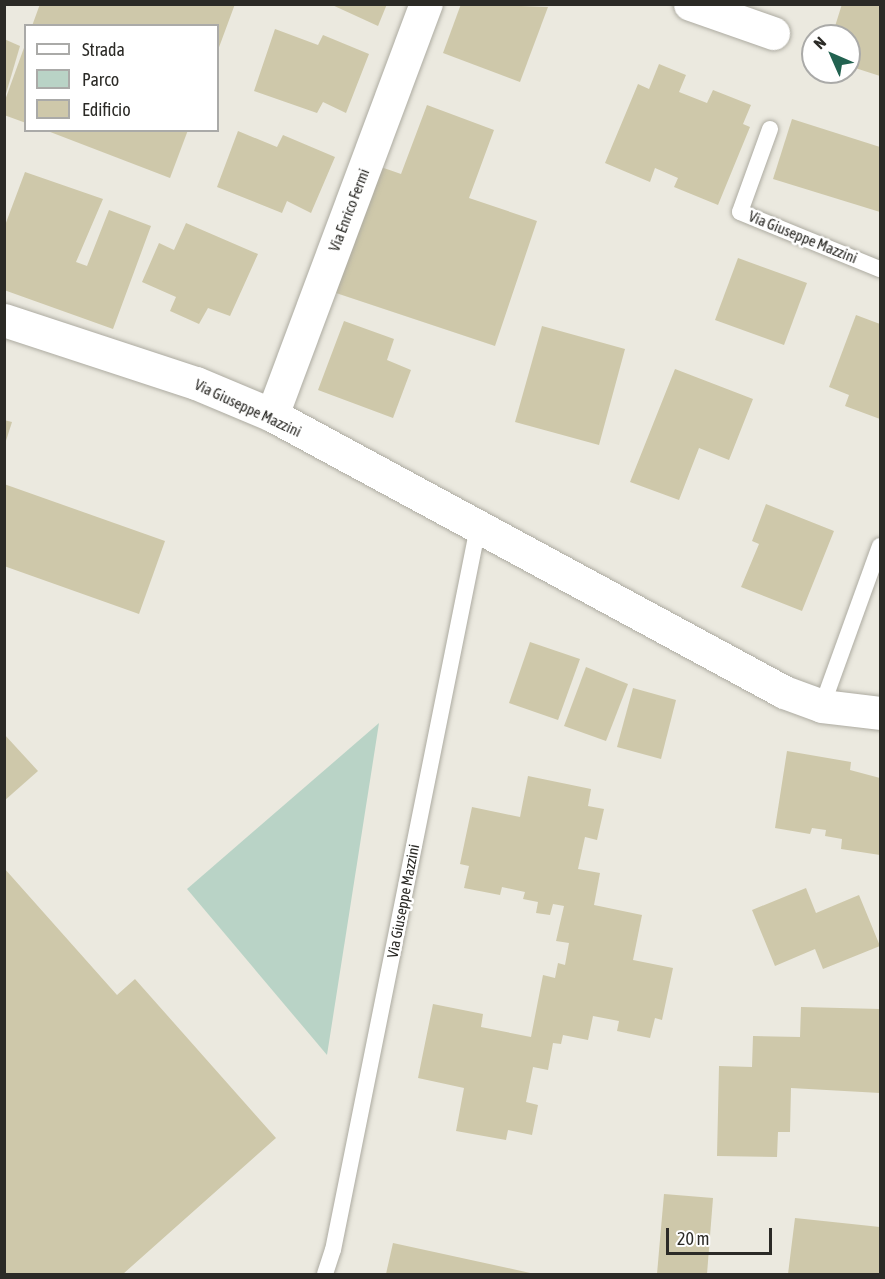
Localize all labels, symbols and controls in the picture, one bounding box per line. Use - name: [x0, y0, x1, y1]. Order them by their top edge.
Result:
- legend: [24, 24, 219, 132]
- north arrow: [801, 24, 861, 84]
- text: N: [810, 33, 829, 52]
- text: Strada: [82, 39, 125, 60]
- text: Parco: [82, 69, 119, 90]
- text: Edificio: [82, 99, 131, 120]
- street label: Via Enrico Fermi: [325, 166, 373, 254]
- street label: Via Giuseppe Mazzini: [746, 207, 860, 267]
- street label: Via Giuseppe Mazzini: [192, 375, 304, 441]
- street label: Via Giuseppe Mazzini: [383, 843, 423, 959]
- scale bar: [669, 1216, 776, 1254]
- text: 20 m: [677, 1228, 709, 1249]

